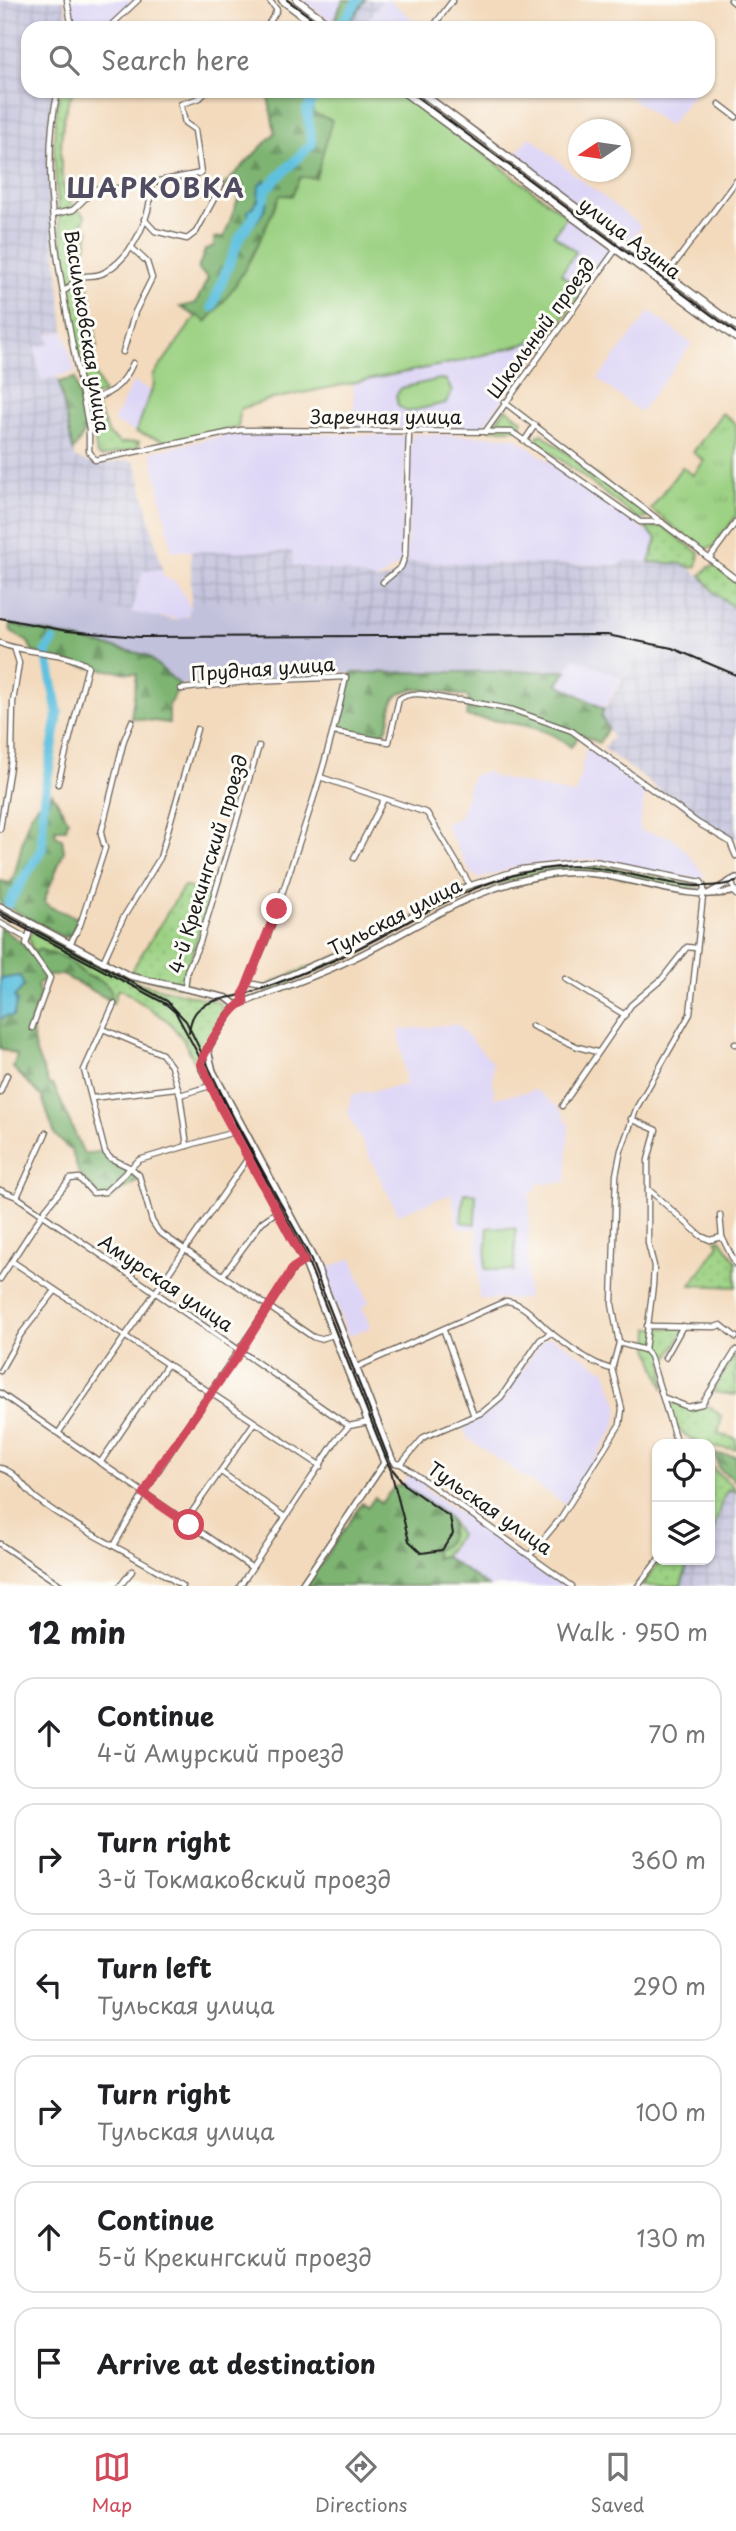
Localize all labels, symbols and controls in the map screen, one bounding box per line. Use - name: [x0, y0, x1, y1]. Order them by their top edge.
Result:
- search box: [21, 21, 715, 98]
- text: Search here: [101, 40, 250, 79]
- icon: search: [45, 41, 83, 79]
- north arrow: [568, 119, 631, 182]
- district label: ШАРКОВКА: [66, 168, 246, 207]
- street label: улица Азина: [574, 189, 688, 285]
- street label: Васильковская улица: [58, 228, 118, 434]
- street label: Школьный проезд: [479, 251, 601, 404]
- street label: Заречная улица: [310, 402, 462, 430]
- street label: Прудная улица: [190, 649, 336, 687]
- street label: 4-й Крекингский проезд: [160, 751, 254, 977]
- street label: Тульская улица: [323, 870, 466, 962]
- route end: [261, 893, 292, 924]
- street label: Амурская улица: [94, 1227, 240, 1338]
- map controls: [652, 1439, 715, 1565]
- button: locate: [652, 1439, 715, 1502]
- street label: Тульская улица: [422, 1454, 559, 1561]
- button: layers: [652, 1502, 715, 1565]
- route start: [173, 1509, 204, 1540]
- text: 12 min: [28, 1609, 126, 1654]
- text: Walk · 950 m: [556, 1614, 708, 1649]
- text: Continue: [97, 1696, 214, 1735]
- icon: ahead: [30, 1714, 68, 1752]
- text: 70 m: [648, 1716, 706, 1751]
- text: 4-й Амурский проезд: [97, 1735, 344, 1770]
- text: Turn right: [97, 1822, 231, 1861]
- icon: right: [30, 1840, 68, 1878]
- text: 360 m: [631, 1842, 706, 1877]
- text: 3-й Токмаковский проезд: [97, 1861, 391, 1896]
- text: Turn left: [97, 1948, 212, 1987]
- icon: left: [30, 1966, 68, 2004]
- text: 290 m: [633, 1968, 706, 2003]
- text: Тульская улица: [97, 1987, 274, 2022]
- text: Turn right: [97, 2074, 231, 2113]
- icon: right: [30, 2092, 68, 2130]
- text: 100 m: [636, 2094, 706, 2129]
- text: Тульская улица: [97, 2113, 274, 2148]
- text: Continue: [97, 2200, 214, 2239]
- icon: ahead: [30, 2218, 68, 2256]
- text: 130 m: [636, 2220, 706, 2255]
- text: 5-й Крекингский проезд: [97, 2239, 372, 2274]
- icon: arrive: [30, 2344, 68, 2382]
- text: Arrive at destination: [97, 2344, 376, 2383]
- tab: Map: [92, 2448, 132, 2518]
- tab: Directions: [315, 2448, 408, 2518]
- tab: Saved: [591, 2448, 644, 2518]

